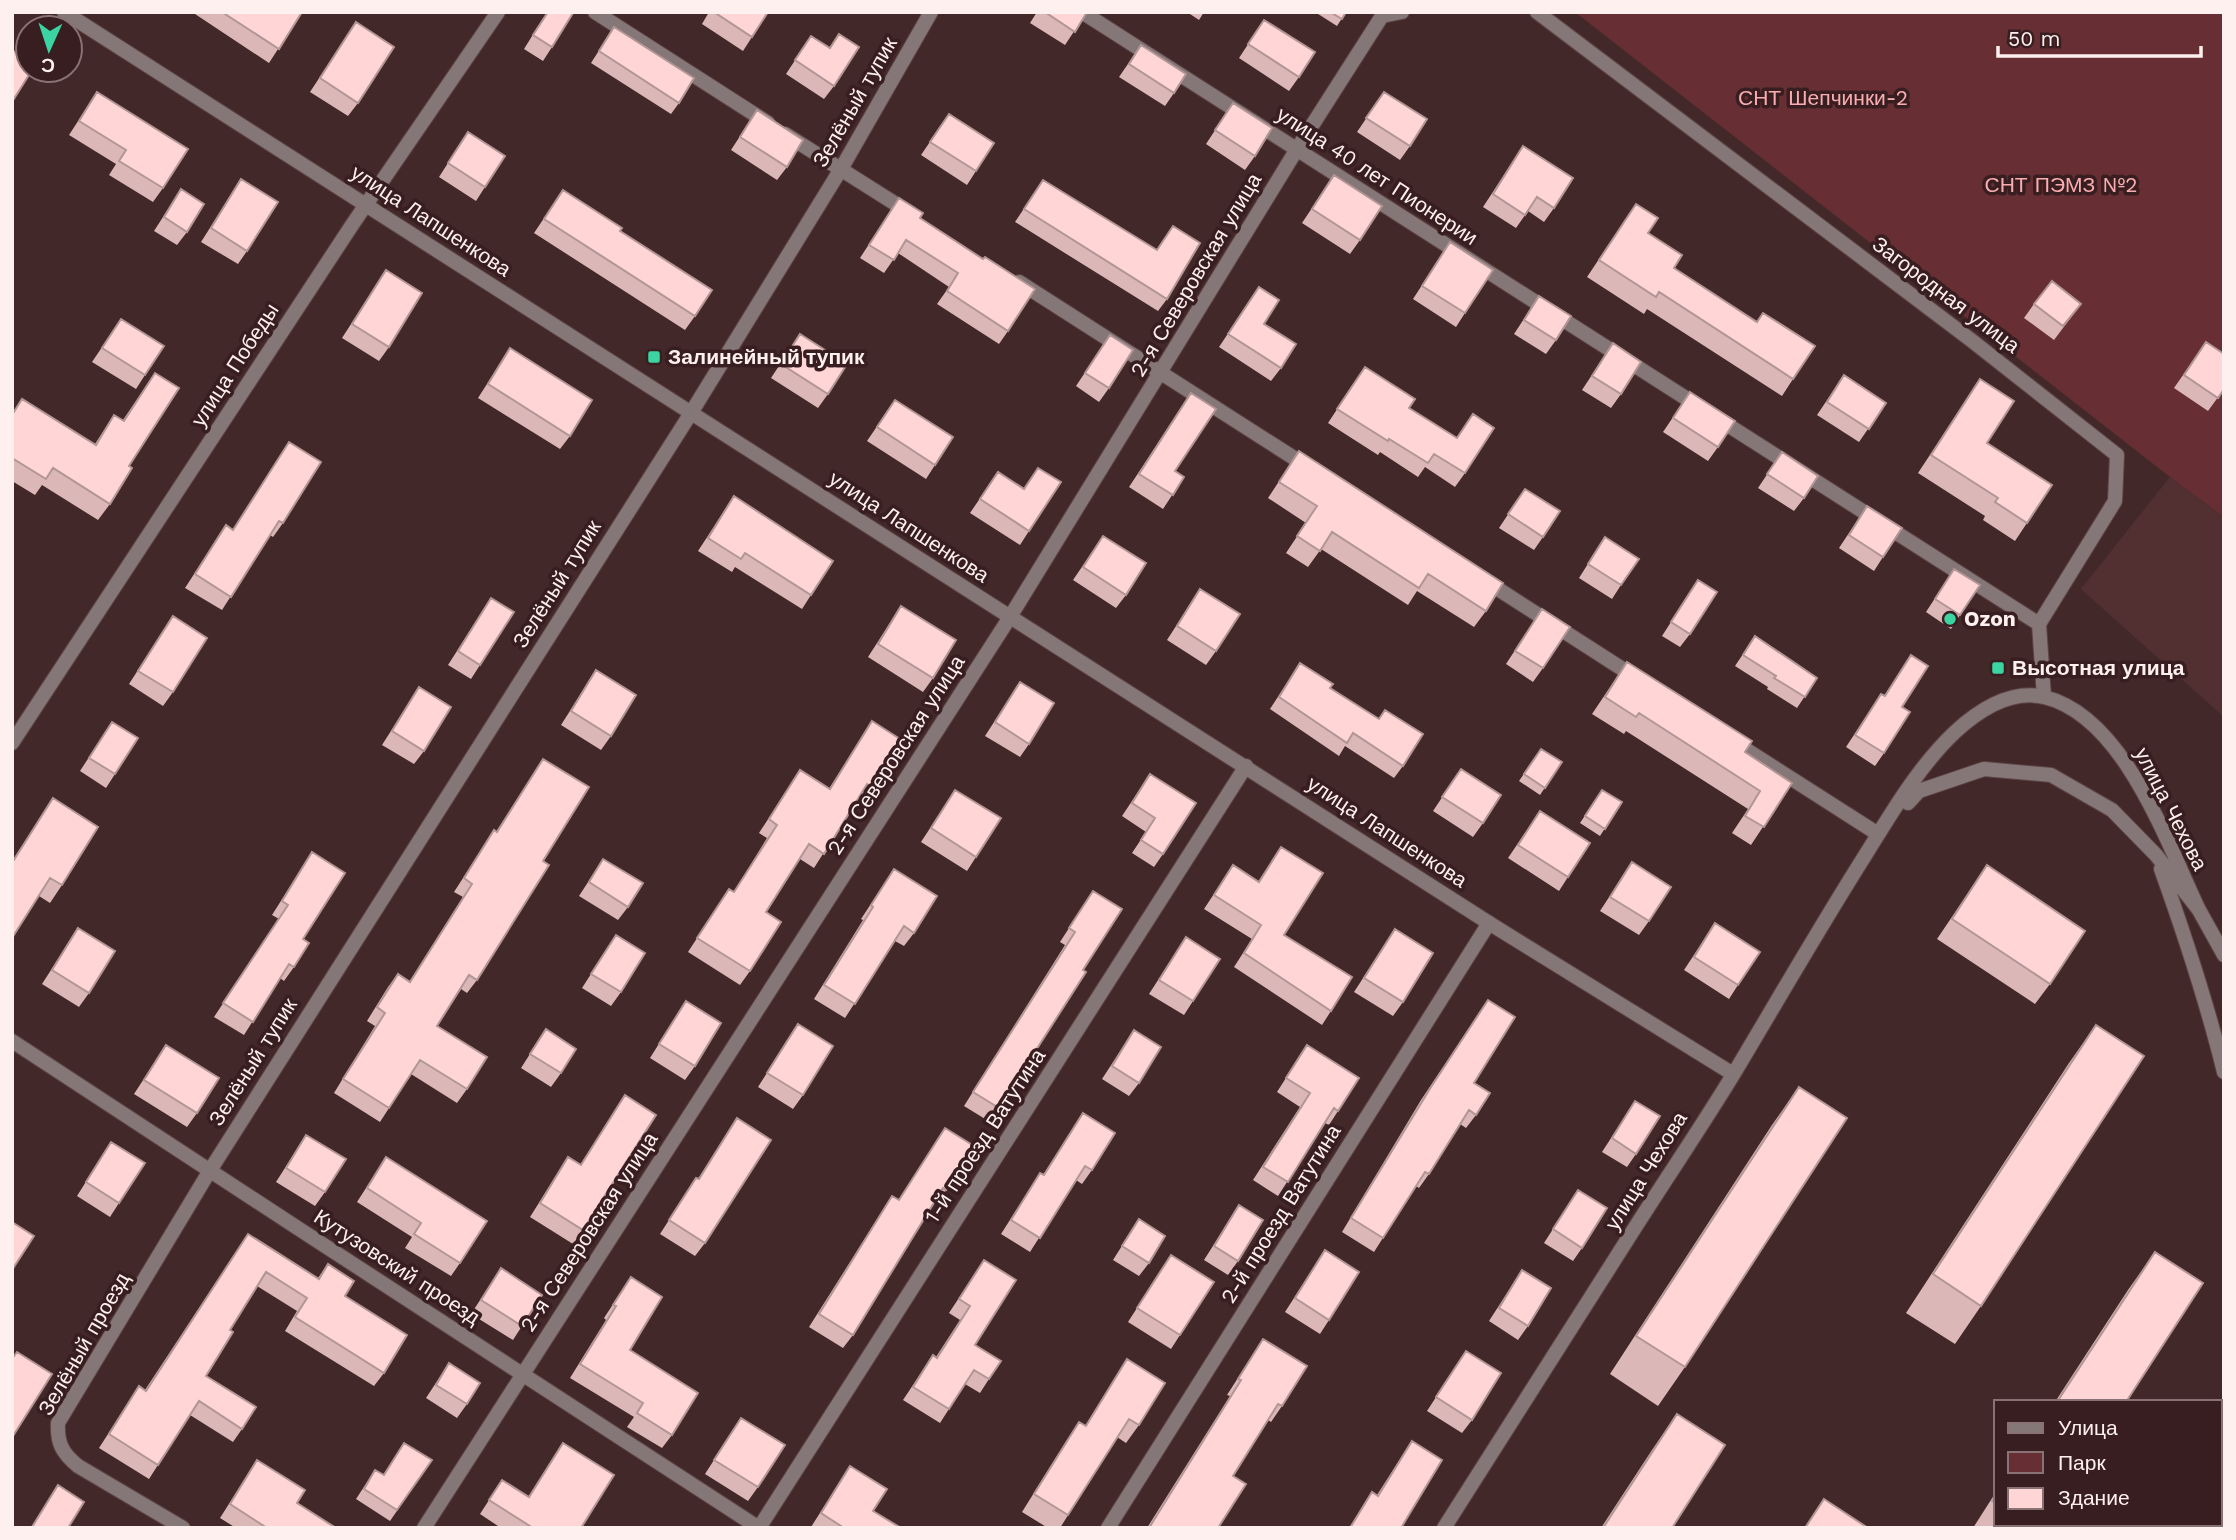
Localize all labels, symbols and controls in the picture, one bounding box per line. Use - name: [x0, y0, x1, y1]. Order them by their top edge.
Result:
- north arrow: [14, 14, 84, 84]
- scale bar: [1998, 14, 2201, 58]
- text: 50 m: [2008, 26, 2060, 51]
- street label: Зелёный тупик: [807, 32, 902, 171]
- text: С: [40, 54, 56, 77]
- park label: СНТ Шепчинки-2: [1738, 85, 1908, 110]
- street label: улица 40 лет Пионерии: [1272, 101, 1483, 250]
- street label: улица Лапшенкова: [347, 160, 516, 282]
- street label: 2-я Северовская улица: [1125, 168, 1266, 381]
- park label: СНТ ПЭМЗ №2: [1984, 172, 2138, 197]
- street label: Загородная улица: [1868, 231, 2025, 358]
- street label: улица Победы: [185, 298, 284, 431]
- place label: Залинейный тупик: [668, 344, 865, 369]
- marker: Залинейный тупик: [646, 349, 662, 365]
- street label: улица Лапшенкова: [825, 466, 994, 588]
- street label: Зелёный тупик: [507, 515, 606, 652]
- place label: Ozon: [1964, 606, 2016, 631]
- marker: Ozon: [1942, 611, 1958, 627]
- street label: 2-я Северовская улица: [822, 650, 970, 859]
- place label: Высотная улица: [2012, 655, 2185, 680]
- marker: Высотная улица: [1990, 660, 2006, 676]
- street label: улица Чехова: [2130, 743, 2213, 875]
- street label: улица Лапшенкова: [1303, 771, 1472, 893]
- street label: Зелёный тупик: [203, 993, 302, 1130]
- street label: 1-й проезд Ватутина: [919, 1044, 1050, 1227]
- street label: улица Чехова: [1599, 1107, 1692, 1234]
- street label: 2-й проезд Ватутина: [1215, 1119, 1346, 1308]
- street label: 2-я Северовская улица: [515, 1127, 663, 1336]
- street label: Кутузовский проезд: [310, 1204, 485, 1330]
- street label: Зелёный проезд: [33, 1268, 135, 1420]
- legend: [1994, 1400, 2222, 1526]
- text: Улица: [2058, 1415, 2118, 1440]
- text: Парк: [2058, 1450, 2106, 1475]
- text: Здание: [2058, 1485, 2130, 1510]

